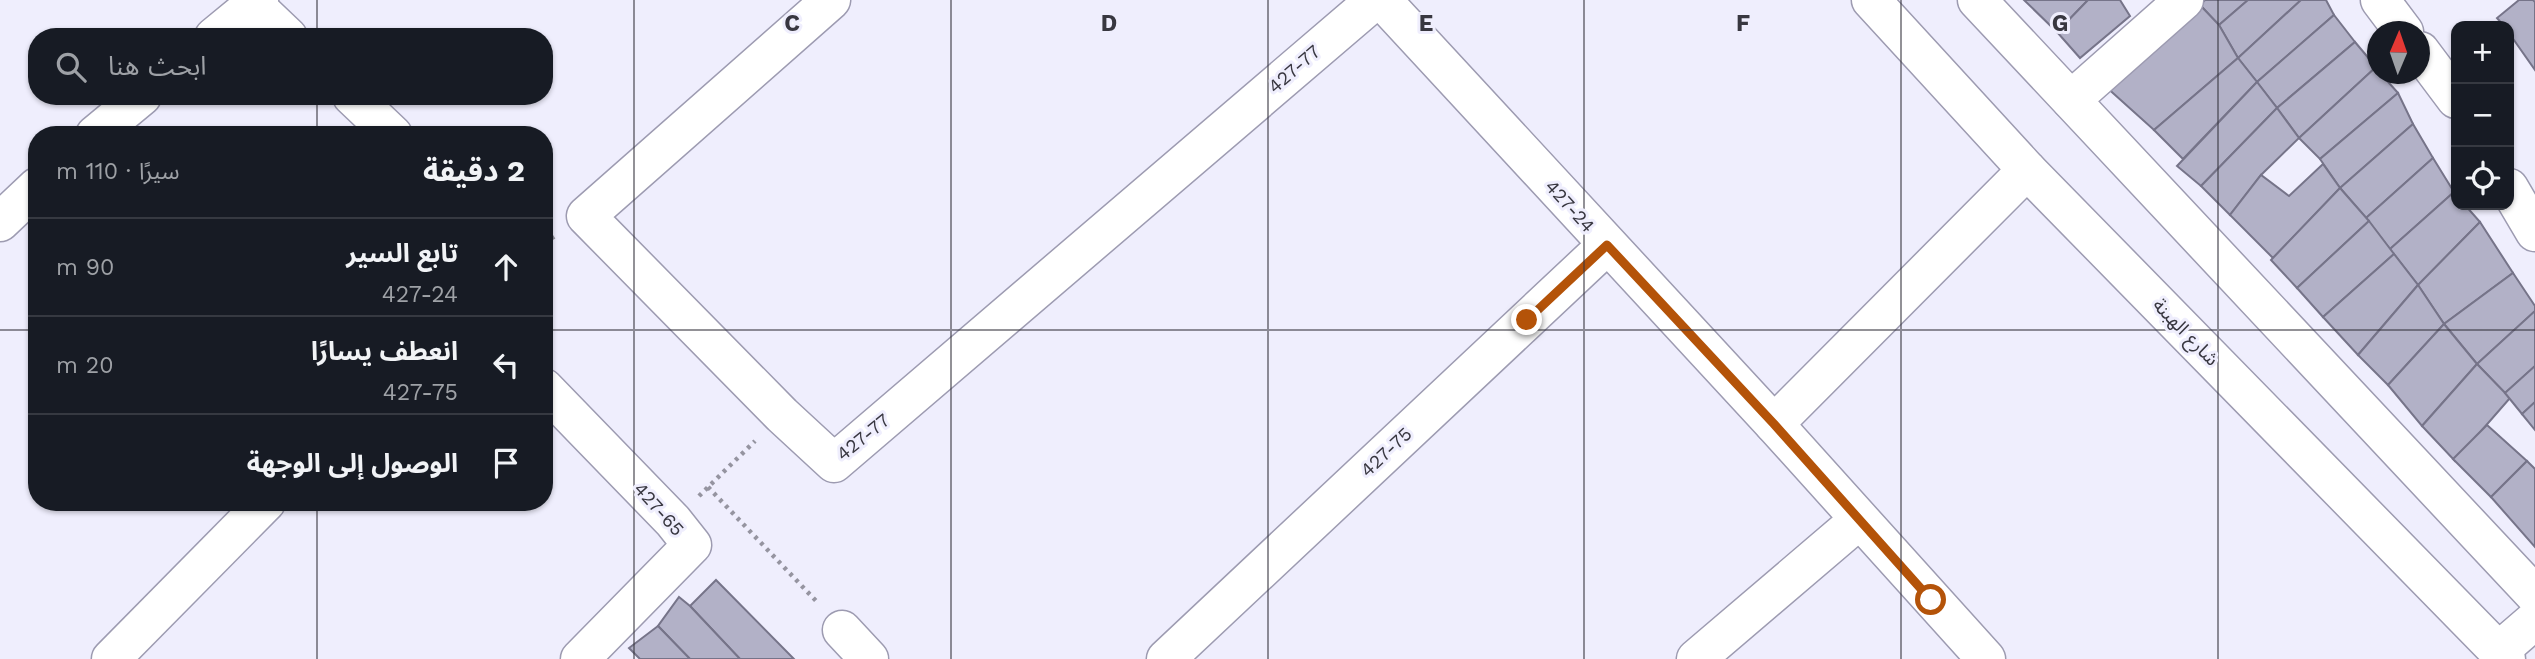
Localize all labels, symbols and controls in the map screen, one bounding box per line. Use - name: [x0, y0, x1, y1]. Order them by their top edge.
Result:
- text: C: [784, 10, 800, 37]
- text: D: [1101, 10, 1117, 37]
- text: E: [1419, 10, 1433, 37]
- text: F: [1736, 10, 1750, 37]
- text: G: [2052, 10, 2068, 37]
- north arrow: [2367, 21, 2430, 84]
- map controls: [2451, 21, 2514, 210]
- button: +: [2451, 21, 2514, 84]
- search box: [28, 28, 553, 105]
- street label: 427-77: [1263, 40, 1325, 98]
- icon: search: [52, 48, 90, 86]
- text: ابحث هنا: [108, 51, 206, 81]
- button: −: [2451, 84, 2514, 147]
- button: locate: [2451, 147, 2514, 210]
- text: 2 دقيقة: [423, 153, 525, 188]
- text: سيرًا · 110 m: [56, 158, 180, 185]
- street label: 427-24: [1540, 175, 1600, 237]
- text: تابع السير: [346, 238, 458, 268]
- icon: ahead: [487, 248, 525, 286]
- text: 90 m: [56, 254, 114, 281]
- text: 427-24: [382, 281, 458, 308]
- street label: شارع الهبنة: [2147, 293, 2224, 372]
- route end: [1511, 304, 1542, 335]
- text: انعطف يسارًا: [311, 336, 458, 366]
- icon: left: [487, 346, 525, 384]
- text: 20 m: [56, 352, 113, 379]
- text: 427-75: [383, 379, 458, 406]
- street label: 427-77: [832, 409, 894, 465]
- street label: 427-75: [1355, 422, 1417, 482]
- icon: arrive: [487, 444, 525, 482]
- text: الوصول إلى الوجهة: [247, 448, 458, 478]
- street label: 427-65: [629, 477, 689, 541]
- route start: [1915, 584, 1946, 615]

